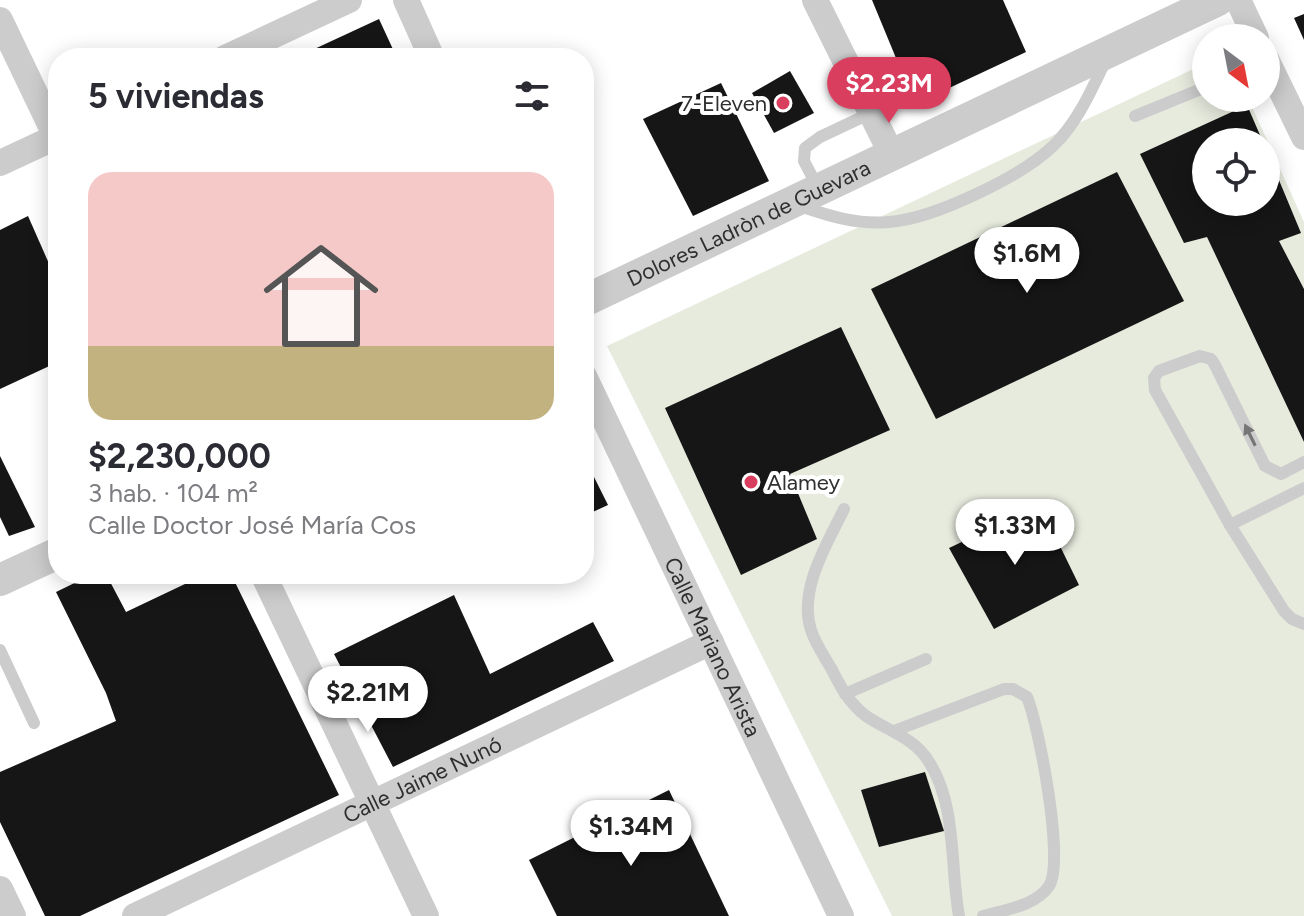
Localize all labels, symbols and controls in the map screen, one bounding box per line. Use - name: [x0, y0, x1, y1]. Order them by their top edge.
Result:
- north arrow: [1192, 24, 1280, 112]
- map controls: [1192, 24, 1280, 216]
- pin: $2.23M: [824, 57, 954, 125]
- text: $2.23M: [845, 67, 933, 99]
- icon: filters: [510, 74, 554, 118]
- text: 5 viviendas: [88, 76, 264, 117]
- place label: 7-Eleven: [681, 90, 767, 117]
- marker: 7-Eleven: [774, 94, 792, 112]
- button: locate: [1192, 128, 1280, 216]
- street label: Dolores Ladròn de Guevara: [623, 154, 875, 293]
- icon: home: [249, 224, 393, 368]
- pin: $1.6M: [971, 227, 1083, 295]
- text: $1.6M: [992, 237, 1062, 269]
- one-way arrow: [1243, 423, 1257, 447]
- text: $2,230,000: [88, 436, 271, 477]
- place label: Alamey: [767, 469, 840, 496]
- marker: Alamey: [742, 473, 760, 491]
- text: 3 hab. · 104 m²: [88, 477, 258, 509]
- pin: $1.33M: [950, 499, 1080, 567]
- text: Calle Doctor José María Cos: [88, 509, 416, 541]
- text: $1.33M: [973, 509, 1057, 541]
- street label: Calle Mariano Arista: [658, 553, 767, 741]
- pin: $2.21M: [303, 666, 433, 734]
- text: $2.21M: [326, 676, 410, 708]
- street label: Calle Jaime Nunó: [339, 731, 506, 829]
- pin: $1.34M: [566, 800, 696, 868]
- text: $1.34M: [588, 810, 674, 842]

